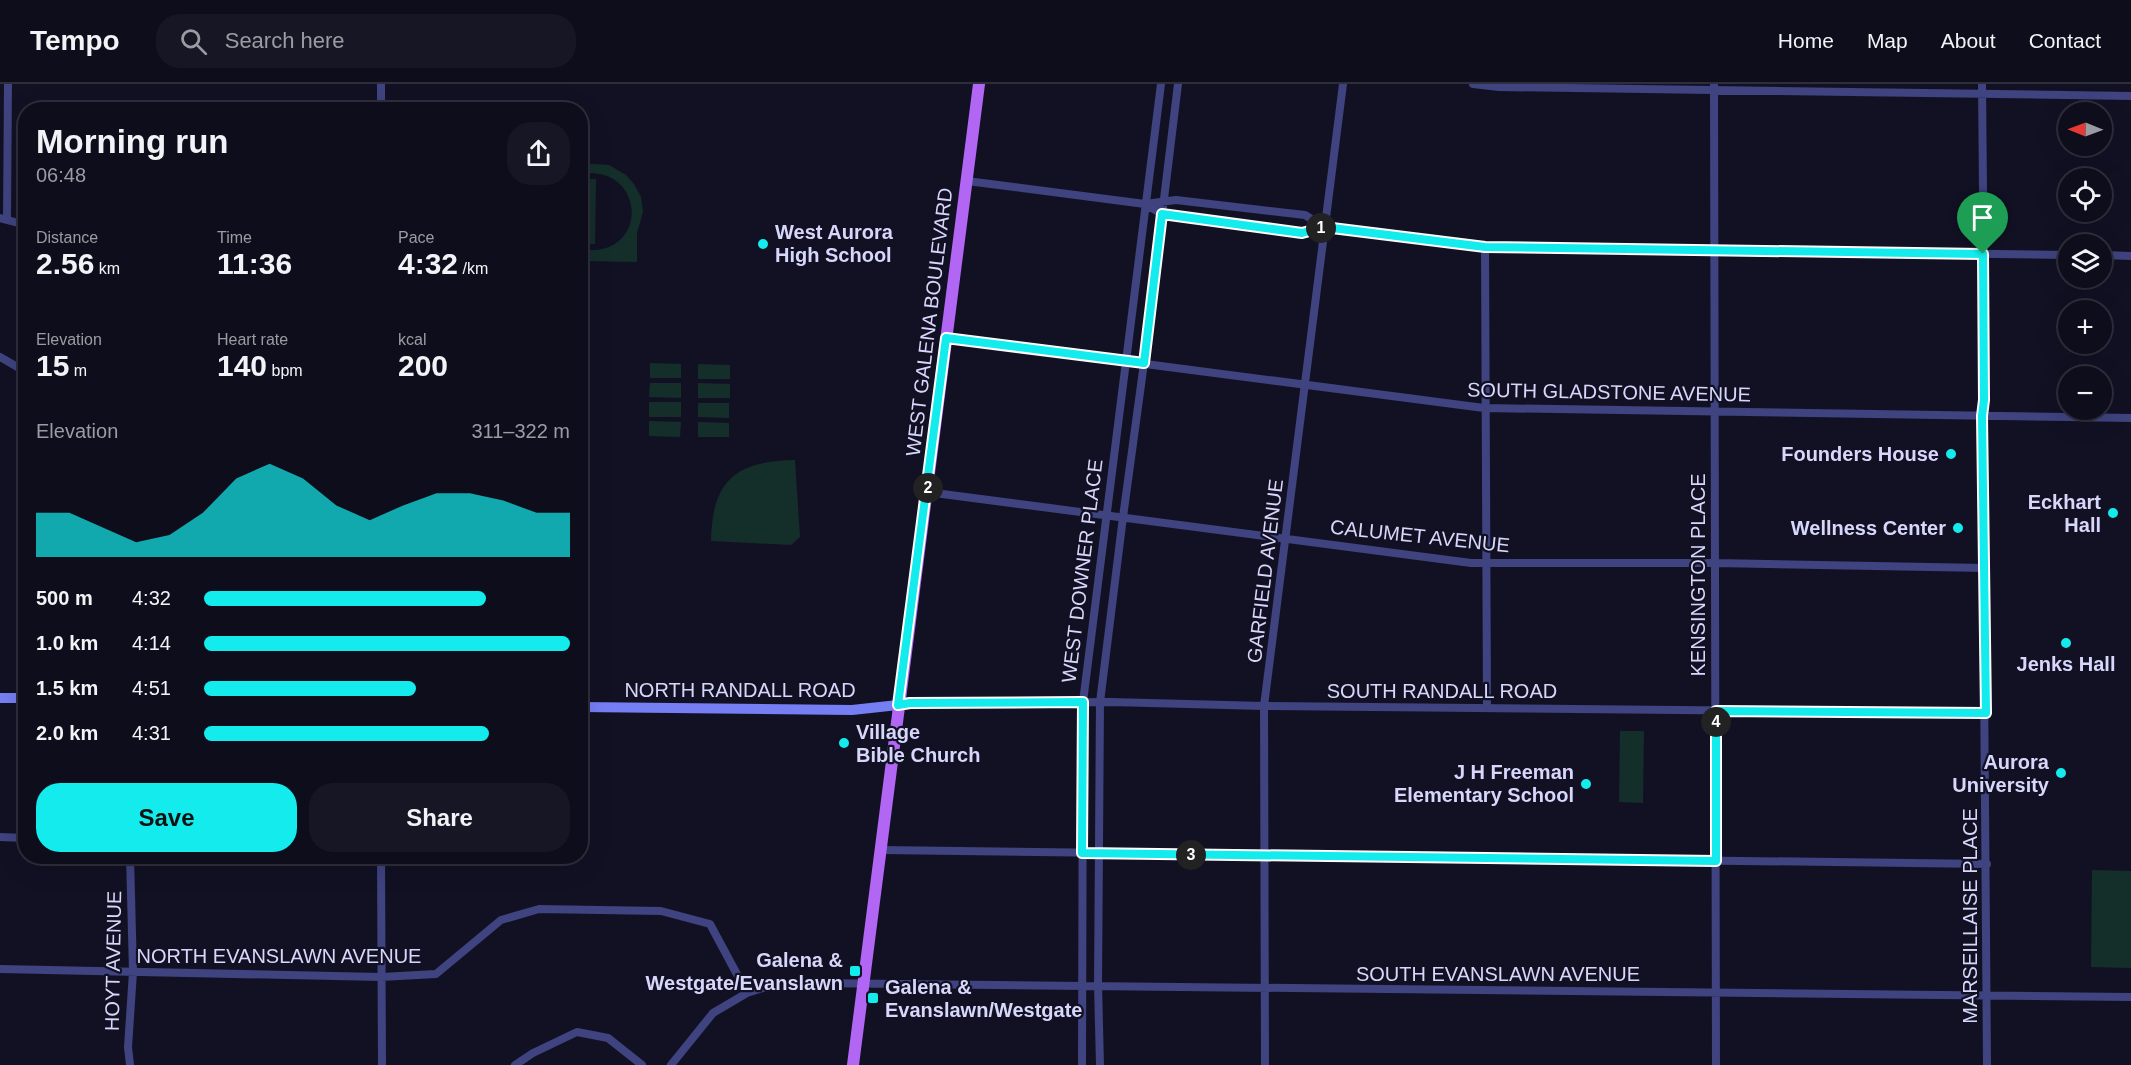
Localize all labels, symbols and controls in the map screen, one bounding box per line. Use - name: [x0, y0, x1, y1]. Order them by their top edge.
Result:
- search box: [156, 14, 576, 68]
- text: Tempo: [30, 25, 120, 56]
- icon: search: [177, 25, 210, 58]
- text: Search here: [225, 28, 345, 53]
- text: Home: [1778, 29, 1834, 52]
- text: Map: [1867, 29, 1908, 52]
- text: About: [1941, 29, 1996, 52]
- text: Contact: [2029, 29, 2101, 52]
- north arrow: [2058, 102, 2112, 156]
- map controls: [2058, 102, 2112, 420]
- button: share: [507, 122, 570, 185]
- text: Morning run: [36, 123, 228, 160]
- text: 06:48: [36, 164, 86, 186]
- button: locate: [2058, 168, 2112, 222]
- street label: WEST GALENA BOULEVARD: [902, 186, 956, 458]
- pin: [1957, 192, 2008, 254]
- icon: arrive: [1966, 201, 1999, 234]
- pin: 1: [1306, 213, 1336, 243]
- text: 1: [1317, 219, 1325, 236]
- place label: West Aurora High School: [775, 221, 894, 266]
- text: Distance: [36, 229, 98, 246]
- text: Time: [217, 229, 252, 246]
- text: Pace: [398, 229, 434, 246]
- button: layers: [2058, 234, 2112, 288]
- marker: West Aurora High School: [756, 237, 770, 251]
- text: 2.56: [36, 247, 94, 280]
- text: 11:36: [217, 247, 292, 280]
- text: 4:32: [398, 247, 458, 280]
- text: km: [94, 260, 120, 277]
- text: /km: [458, 260, 488, 277]
- button: +: [2058, 300, 2112, 354]
- text: Elevation: [36, 331, 102, 348]
- text: Heart rate: [217, 331, 288, 348]
- text: kcal: [398, 331, 426, 348]
- text: 15: [36, 349, 69, 382]
- text: 140: [217, 349, 267, 382]
- text: 200: [398, 349, 448, 382]
- text: m: [69, 362, 87, 379]
- text: bpm: [267, 362, 303, 379]
- button: −: [2058, 366, 2112, 420]
- street label: SOUTH GLADSTONE AVENUE: [1467, 379, 1751, 405]
- text: Elevation: [36, 420, 118, 442]
- text: 311–322 m: [471, 420, 570, 442]
- place label: Founders House: [1781, 443, 1939, 465]
- marker: Founders House: [1944, 447, 1958, 461]
- street label: WEST DOWNER PLACE: [1057, 458, 1107, 684]
- pin: 2: [913, 473, 943, 503]
- street label: KENSINGTON PLACE: [1687, 473, 1709, 677]
- street label: GARFIELD AVENUE: [1243, 478, 1287, 664]
- text: 2: [924, 479, 932, 496]
- place label: Eckhart Hall: [2028, 491, 2101, 536]
- marker: Eckhart Hall: [2106, 506, 2120, 520]
- street label: CALUMET AVENUE: [1329, 516, 1511, 556]
- place label: Wellness Center: [1791, 517, 1946, 539]
- marker: Wellness Center: [1951, 521, 1965, 535]
- text: 500 m: [36, 587, 93, 609]
- text: 4:32: [132, 587, 171, 609]
- text: 1.0 km: [36, 632, 98, 654]
- text: 4:14: [132, 632, 171, 654]
- marker: Jenks Hall: [2059, 636, 2073, 650]
- place label: Jenks Hall: [2017, 653, 2115, 675]
- text: 1.5 km: [36, 677, 98, 699]
- text: 4:51: [132, 677, 171, 699]
- street label: NORTH RANDALL ROAD: [624, 679, 856, 701]
- street label: SOUTH RANDALL ROAD: [1327, 680, 1557, 702]
- pin: 4: [1701, 707, 1731, 737]
- text: 4: [1712, 713, 1720, 730]
- place label: Village Bible Church: [856, 721, 980, 766]
- text: 2.0 km: [36, 722, 98, 744]
- text: 4:31: [132, 722, 171, 744]
- marker: Village Bible Church: [837, 736, 851, 750]
- place label: Aurora University: [1952, 751, 2050, 796]
- place label: J H Freeman Elementary School: [1394, 761, 1574, 806]
- marker: Aurora University: [2054, 766, 2068, 780]
- marker: J H Freeman Elementary School: [1579, 777, 1593, 791]
- button: Save: [36, 783, 297, 852]
- button: Share: [309, 783, 570, 852]
- street label: MARSEILLAISE PLACE: [1959, 808, 1981, 1024]
- pin: 3: [1176, 840, 1206, 870]
- text: 3: [1187, 846, 1195, 863]
- street label: HOYT AVENUE: [101, 891, 125, 1031]
- street label: NORTH EVANSLAWN AVENUE: [137, 945, 421, 967]
- place label: Galena & Westgate/Evanslawn: [646, 949, 843, 994]
- street label: SOUTH EVANSLAWN AVENUE: [1356, 963, 1640, 985]
- marker: Galena & Westgate/Evanslawn: [848, 964, 862, 978]
- place label: Galena & Evanslawn/Westgate: [885, 976, 1082, 1021]
- marker: Galena & Evanslawn/Westgate: [866, 991, 880, 1005]

